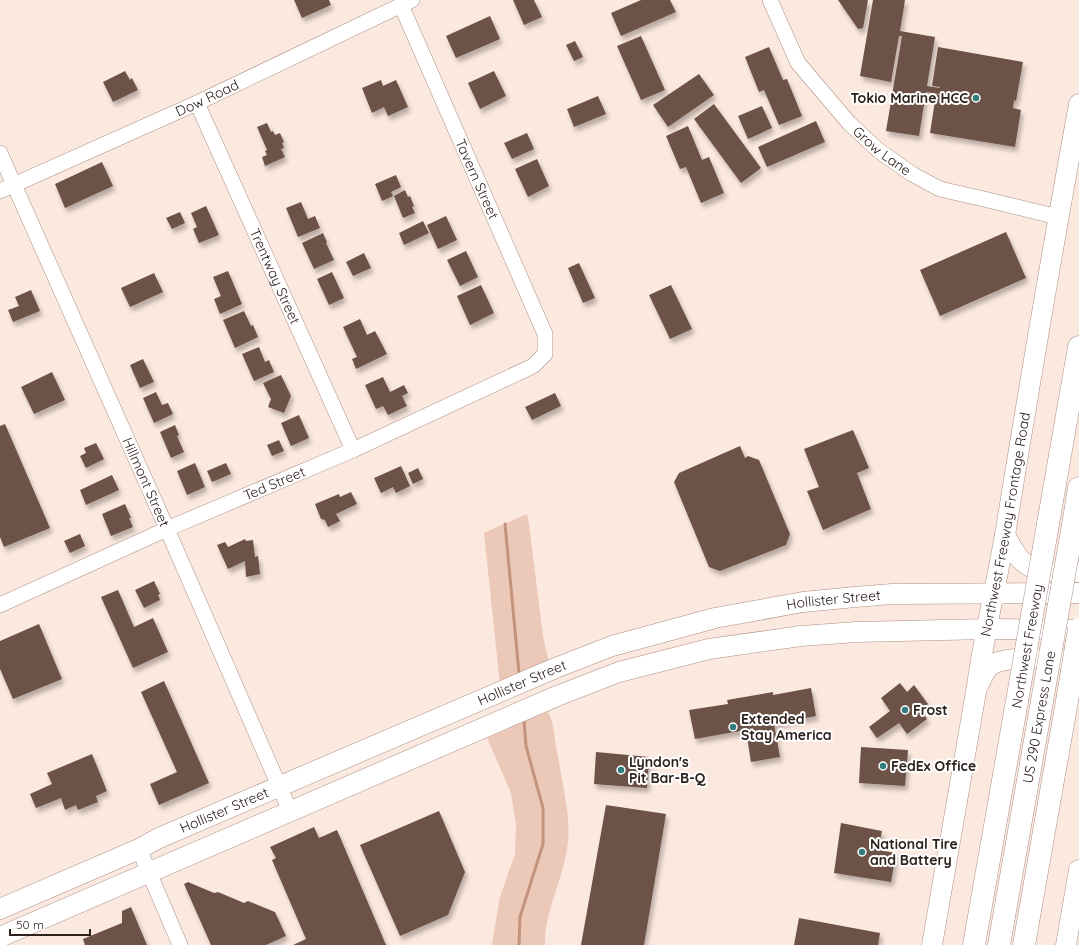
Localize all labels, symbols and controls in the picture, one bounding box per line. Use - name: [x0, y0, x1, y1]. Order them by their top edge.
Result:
- street label: Dow Road: [173, 75, 242, 120]
- place label: Tokio Marine HCC: [850, 89, 968, 107]
- marker: Tokio Marine HCC: [971, 93, 981, 103]
- street label: Grow Lane: [849, 122, 915, 180]
- street label: Tavern Street: [451, 136, 503, 222]
- street label: Trentway Street: [246, 226, 304, 327]
- street label: Northwest Freeway Frontage Road: [976, 411, 1034, 638]
- street label: Hillmont Street: [118, 435, 174, 530]
- street label: Ted Street: [241, 462, 308, 505]
- street label: Northwest Freeway: [1007, 582, 1047, 710]
- street label: Hollister Street: [785, 586, 882, 614]
- street label: US 290 Express Lane: [1018, 649, 1060, 785]
- street label: Hollister Street: [475, 656, 569, 709]
- place label: Frost: [913, 701, 948, 719]
- marker: Frost: [900, 705, 910, 715]
- place label: Extended Stay America: [741, 710, 832, 744]
- marker: Extended Stay America: [728, 722, 738, 732]
- place label: Lyndon's Pit Bar-B-Q: [629, 753, 706, 787]
- place label: FedEx Office: [891, 757, 976, 775]
- marker: FedEx Office: [878, 761, 888, 771]
- marker: Lyndon's Pit Bar-B-Q: [616, 765, 626, 775]
- street label: Hollister Street: [177, 783, 271, 837]
- place label: National Tire and Battery: [870, 835, 958, 869]
- marker: National Tire and Battery: [857, 847, 867, 857]
- scale bar: [10, 911, 90, 937]
- text: 50 m: [16, 917, 44, 932]

